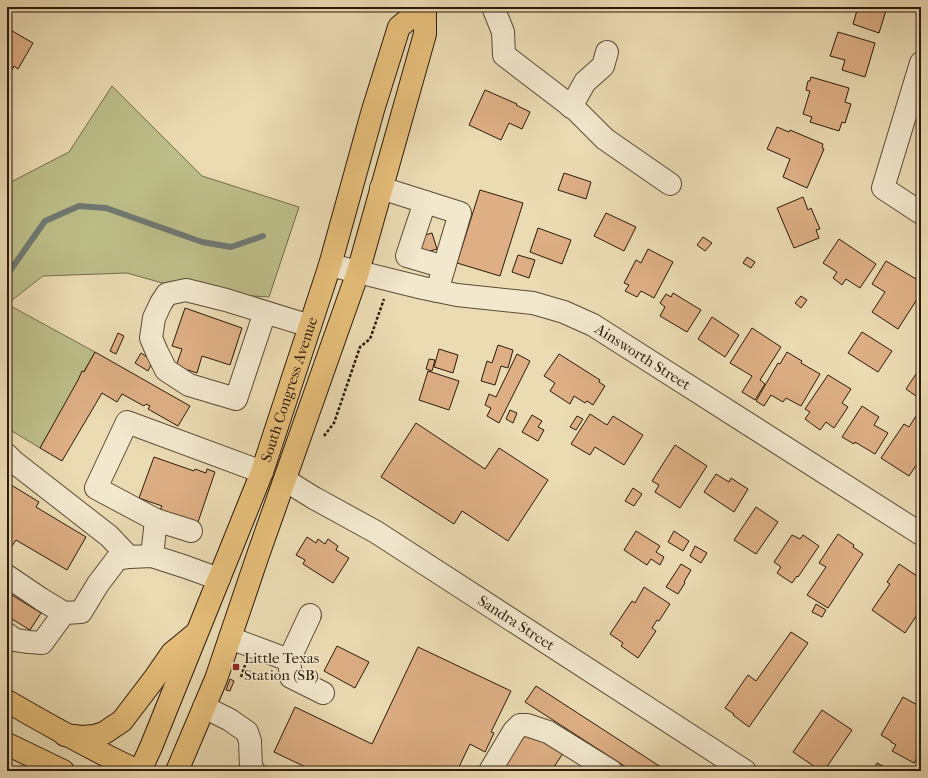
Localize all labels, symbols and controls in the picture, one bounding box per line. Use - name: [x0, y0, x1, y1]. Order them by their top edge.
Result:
- street label: South Congress Avenue: [257, 314, 322, 464]
- street label: Ainsworth Street: [591, 319, 694, 394]
- street label: Sandra Street: [475, 591, 559, 655]
- place label: Little Texas Station (SB): [244, 649, 320, 684]
- marker: Little Texas Station (SB): [231, 662, 241, 672]

